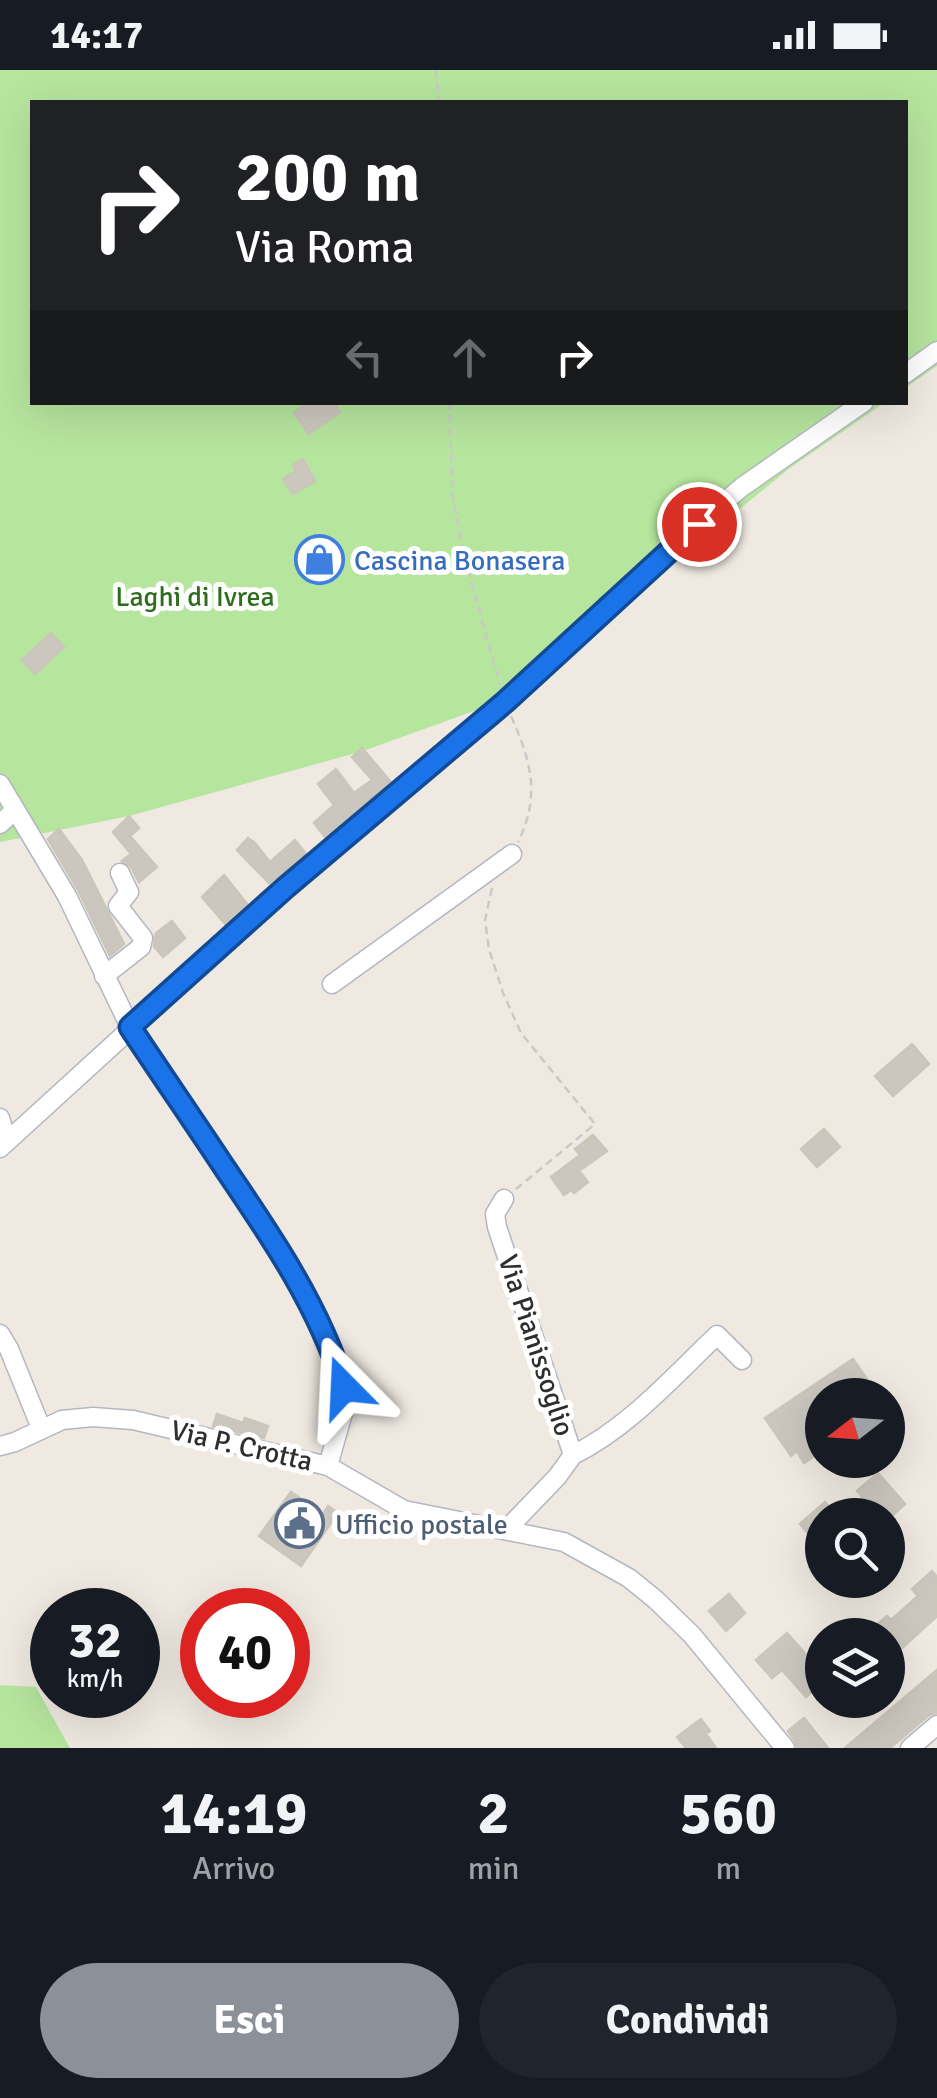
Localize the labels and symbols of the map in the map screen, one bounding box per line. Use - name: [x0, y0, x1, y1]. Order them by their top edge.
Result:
- pin: [657, 482, 742, 567]
- shop icon: Cascina Bonasera: [293, 534, 345, 586]
- place label: Cascina Bonasera: [354, 544, 565, 578]
- park label: Laghi di Ivrea: [115, 580, 275, 614]
- street label: Via Pianissoglio: [491, 1250, 581, 1440]
- position arrow: [292, 1335, 396, 1439]
- north arrow: [805, 1378, 905, 1478]
- street label: Via P. Crotta: [168, 1413, 316, 1479]
- public building icon: Ufficio postale: [274, 1498, 326, 1550]
- place label: Ufficio postale: [335, 1508, 508, 1542]
- speed limit sign: 40: [180, 1588, 310, 1718]

